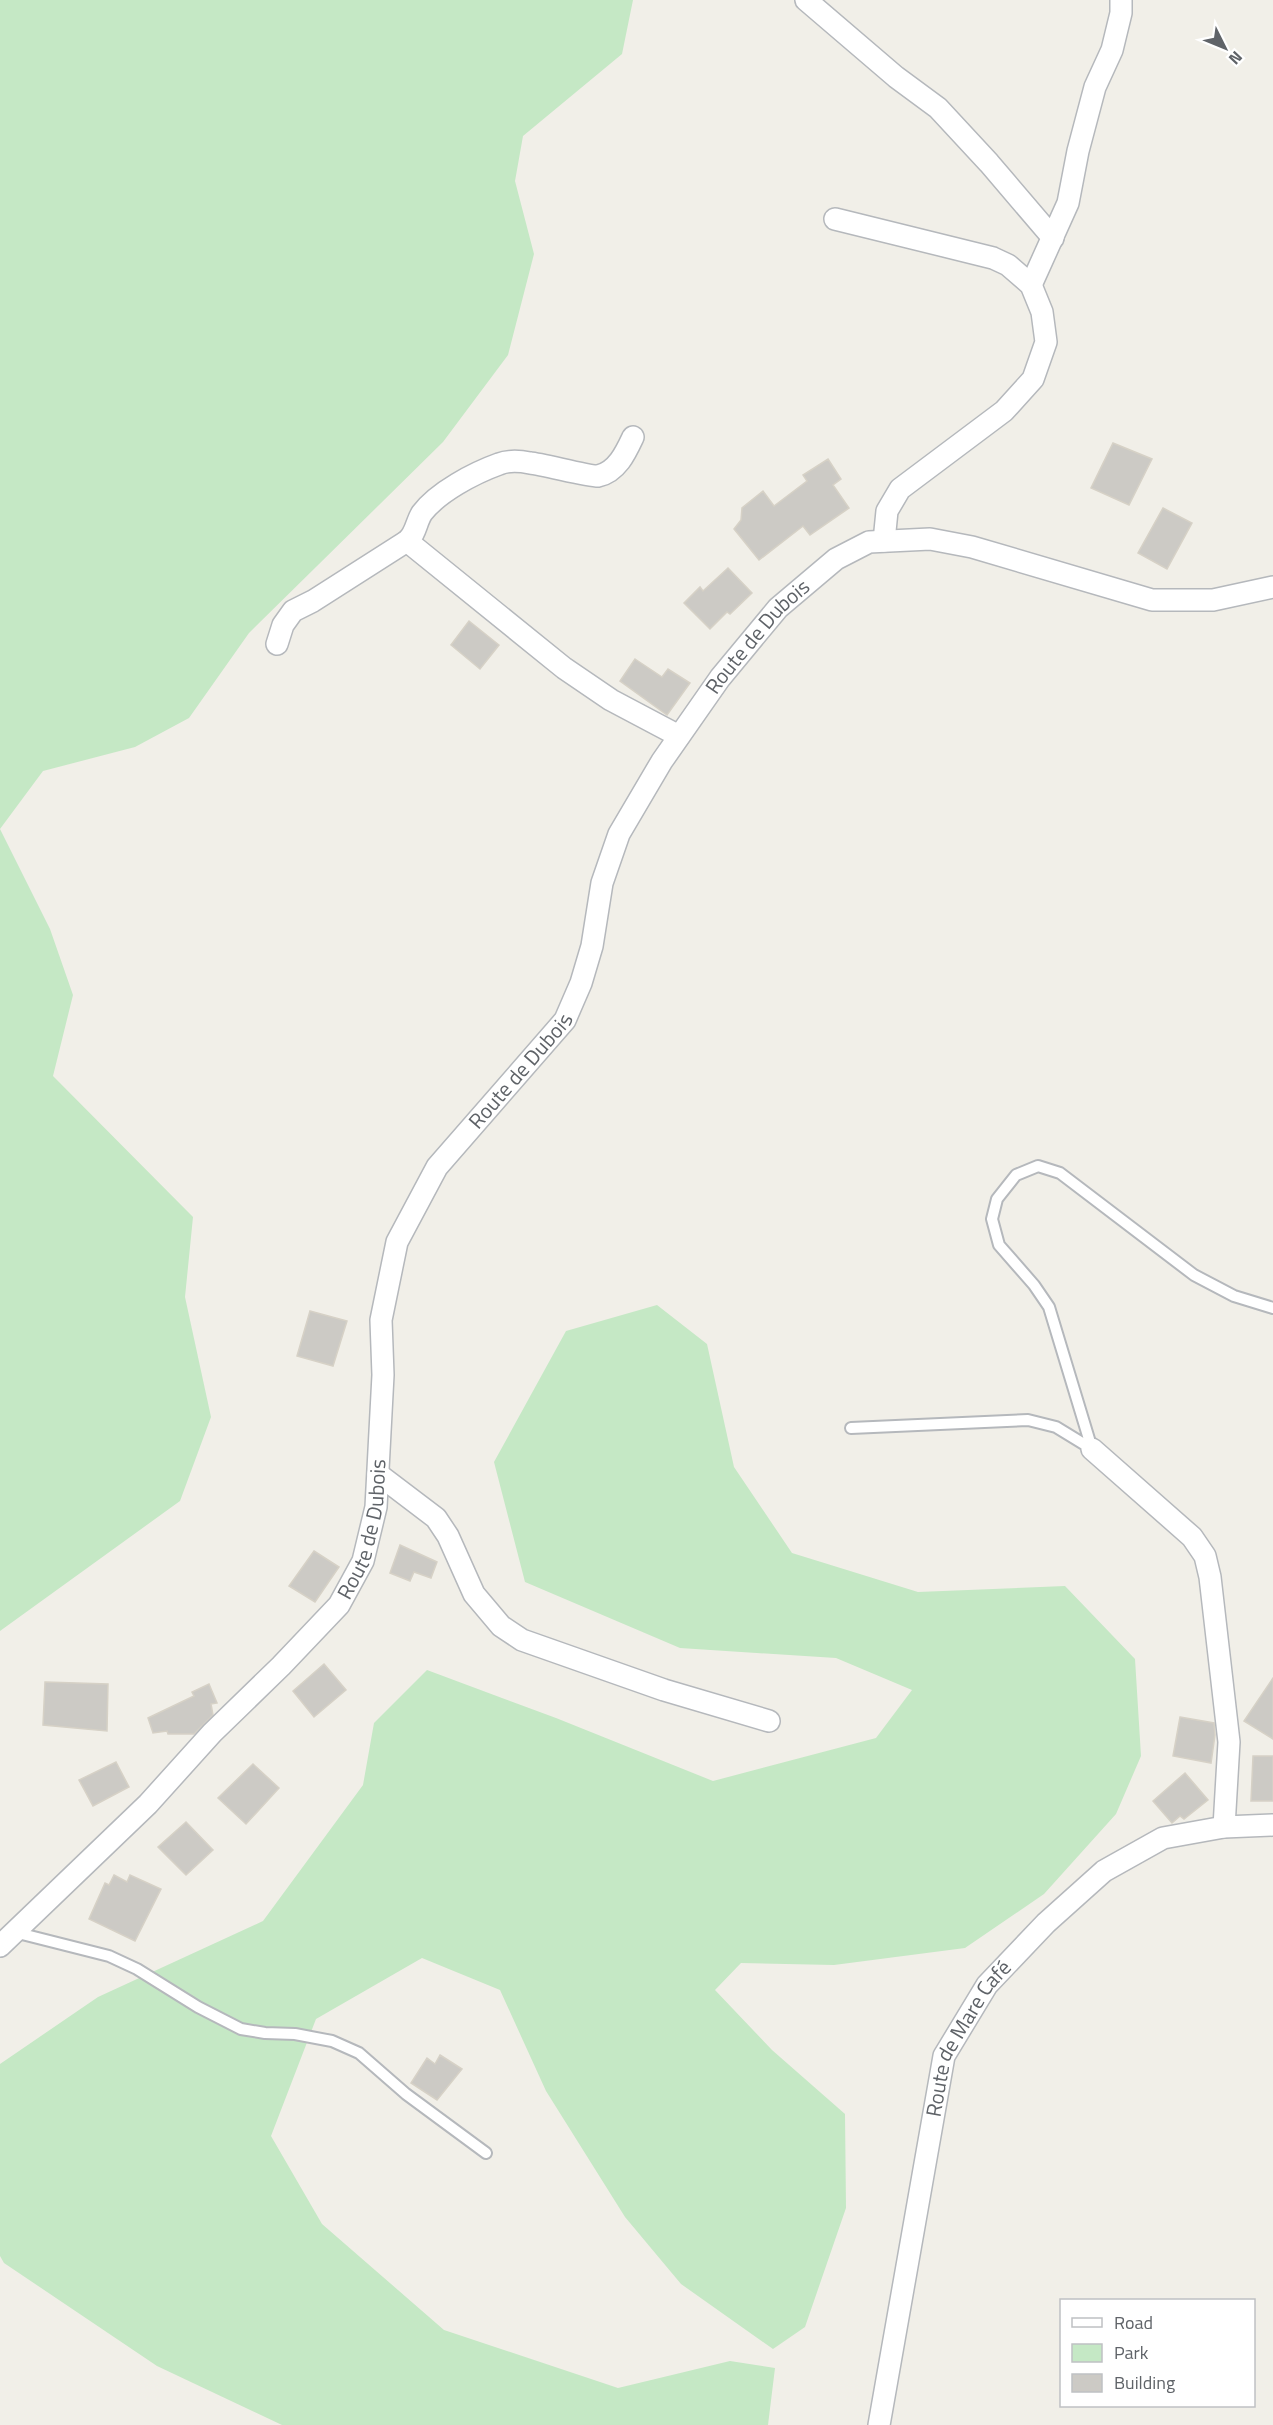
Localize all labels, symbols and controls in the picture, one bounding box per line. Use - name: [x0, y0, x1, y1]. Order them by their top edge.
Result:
- north arrow: [1195, 18, 1255, 78]
- text: N: [1223, 46, 1249, 70]
- street label: Route de Dubois: [697, 571, 816, 700]
- street label: Route de Dubois: [460, 1009, 581, 1135]
- street label: Route de Dubois: [328, 1458, 394, 1605]
- street label: Route de Mare Café: [917, 1952, 1018, 2119]
- legend: [1060, 2299, 1255, 2407]
- text: Road: [1114, 2309, 1153, 2336]
- text: Park: [1114, 2339, 1149, 2366]
- text: Building: [1114, 2369, 1175, 2396]

